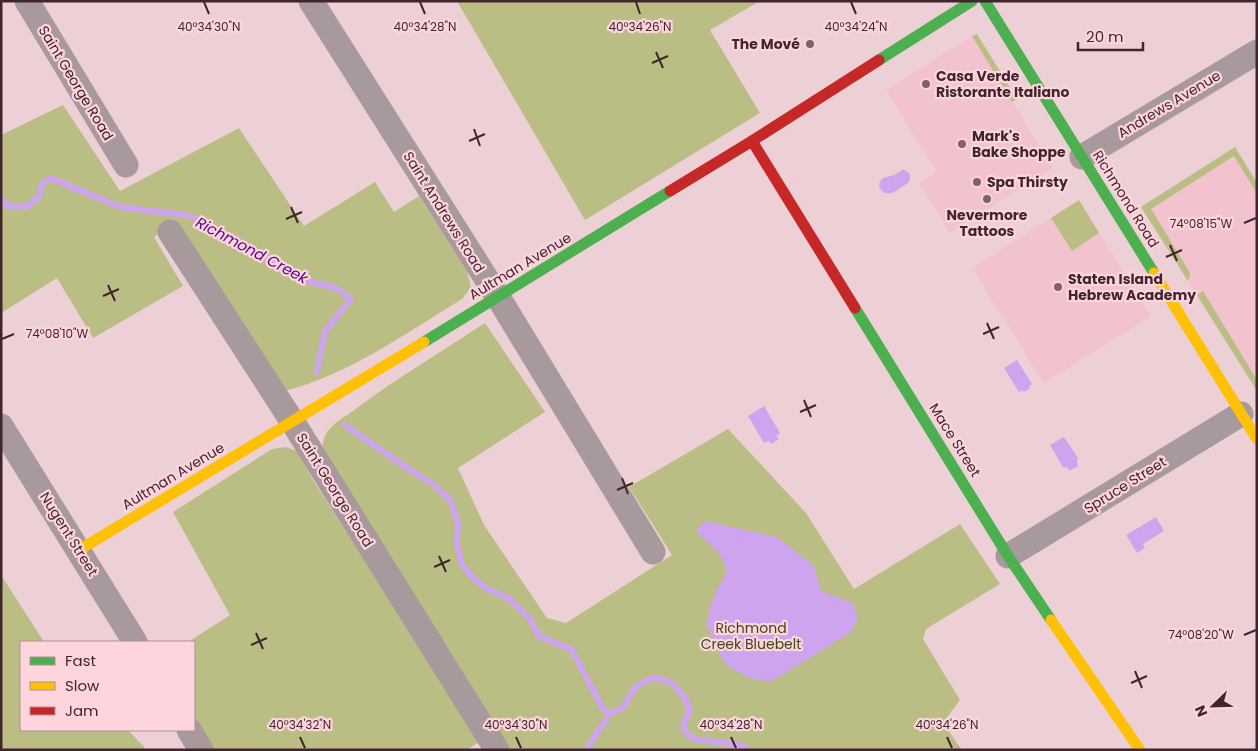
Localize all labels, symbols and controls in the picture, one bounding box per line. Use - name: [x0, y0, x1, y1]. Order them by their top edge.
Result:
- text: 40°34'30"N: [177, 18, 241, 35]
- text: 40°34'28"N: [394, 18, 456, 35]
- text: 40°34'26"N: [609, 18, 672, 35]
- text: 40°34'24"N: [825, 18, 887, 35]
- scale bar: [1078, 20, 1143, 52]
- street label: Saint George Road: [34, 22, 118, 144]
- text: 20 m: [1086, 26, 1124, 47]
- place label: The Mové: [732, 34, 800, 54]
- marker: The Mové: [804, 38, 816, 50]
- street label: Andrews Avenue: [1114, 65, 1225, 143]
- place label: Casa Verde Ristorante Italiano: [936, 66, 1069, 102]
- marker: Casa Verde Ristorante Italiano: [920, 78, 932, 90]
- place label: Mark's Bake Shoppe: [972, 126, 1066, 162]
- marker: Mark's Bake Shoppe: [956, 138, 968, 150]
- street label: Richmond Road: [1088, 146, 1164, 252]
- street label: Saint Andrews Road: [399, 148, 489, 276]
- place label: Spa Thirsty: [987, 172, 1068, 192]
- marker: Spa Thirsty: [971, 176, 983, 188]
- marker: Nevermore Tattoos: [981, 193, 993, 205]
- place label: Nevermore Tattoos: [947, 205, 1028, 241]
- water label: Richmond Creek: [192, 212, 313, 289]
- text: 74°08'15"W: [1170, 215, 1233, 232]
- street label: Aultman Avenue: [465, 227, 575, 304]
- place label: Staten Island Hebrew Academy: [1068, 269, 1196, 305]
- marker: Staten Island Hebrew Academy: [1052, 281, 1064, 293]
- text: 74°08'10"W: [26, 325, 89, 342]
- street label: Mace Street: [924, 399, 986, 481]
- street label: Saint George Road: [292, 429, 378, 551]
- street label: Aultman Avenue: [118, 437, 228, 514]
- street label: Spruce Street: [1080, 452, 1170, 518]
- street label: Nugent Street: [35, 488, 103, 580]
- park label: Richmond Creek Bluebelt: [701, 618, 801, 654]
- text: 74°08'20"W: [1168, 626, 1234, 643]
- legend: [20, 641, 195, 731]
- text: Fast: [65, 650, 96, 671]
- text: Slow: [65, 675, 100, 696]
- north arrow: [1188, 681, 1238, 731]
- text: Jam: [65, 700, 99, 721]
- text: N: [1190, 702, 1212, 720]
- text: 40°34'32"N: [269, 716, 331, 733]
- text: 40°34'30"N: [484, 716, 548, 733]
- text: 40°34'28"N: [700, 716, 762, 733]
- text: 40°34'26"N: [916, 716, 979, 733]

